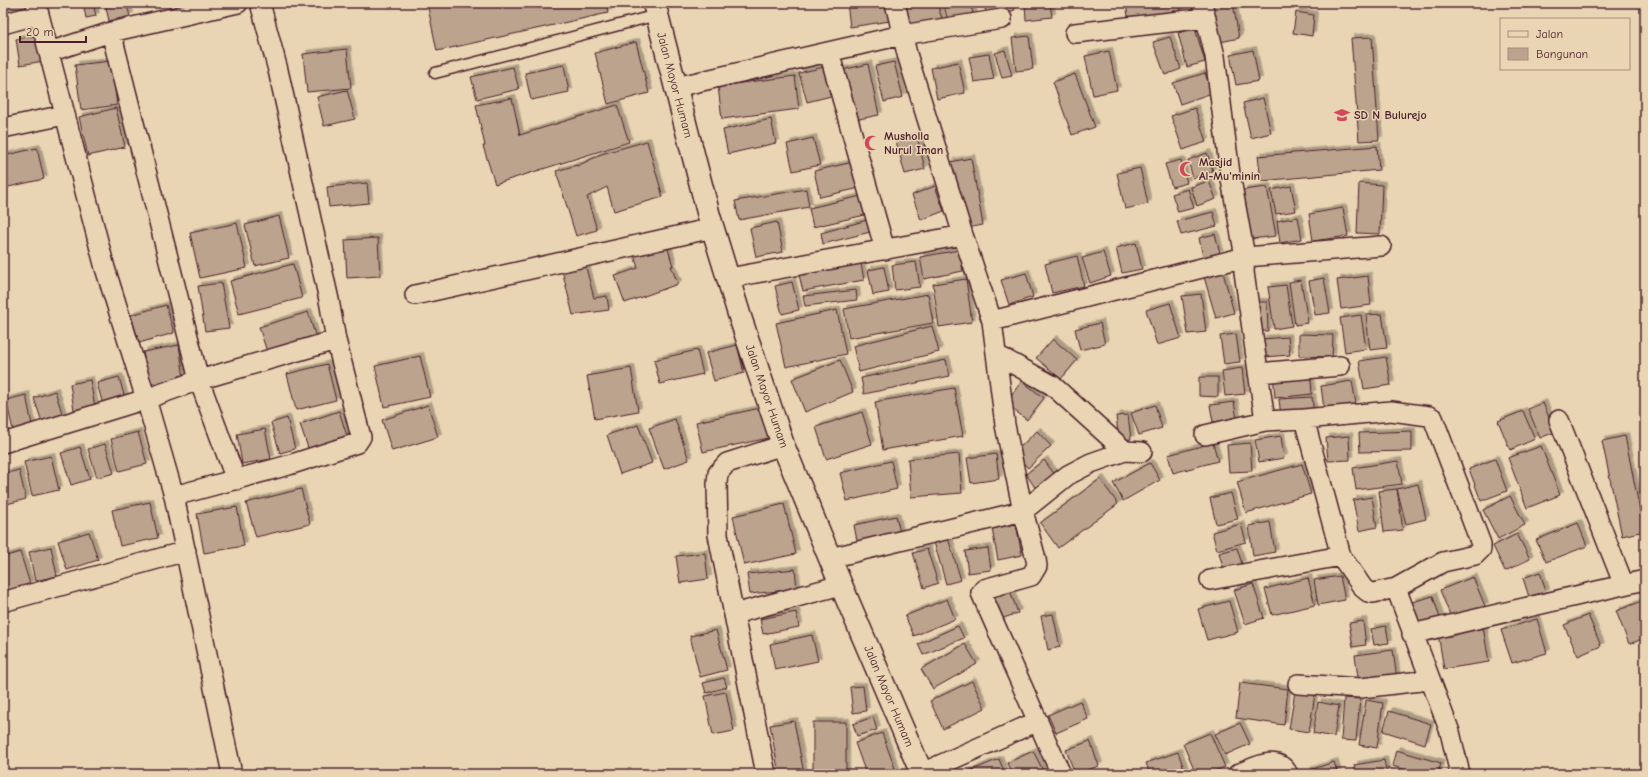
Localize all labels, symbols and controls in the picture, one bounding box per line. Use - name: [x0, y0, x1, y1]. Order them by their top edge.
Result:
- scale bar: [20, 18, 86, 44]
- legend: [1500, 18, 1630, 70]
- text: 20 m: [26, 25, 54, 39]
- text: Jalan: [1536, 27, 1563, 41]
- street label: Jalan Mayor Humam: [654, 31, 696, 139]
- text: Bangunan: [1536, 47, 1588, 61]
- school or university icon: SD N Bulurejo: [1333, 106, 1351, 124]
- place label: SD N Bulurejo: [1354, 108, 1427, 122]
- place label: Musholla Nurul Iman: [884, 129, 943, 157]
- mosque icon: Musholla Nurul Iman: [863, 134, 881, 152]
- place label: Masjid Al-Mu'minin: [1199, 155, 1260, 183]
- mosque icon: Masjid Al-Mu'minin: [1178, 160, 1196, 178]
- street label: Jalan Mayor Humam: [743, 342, 791, 450]
- street label: Jalan Mayor Humam: [861, 643, 917, 749]

